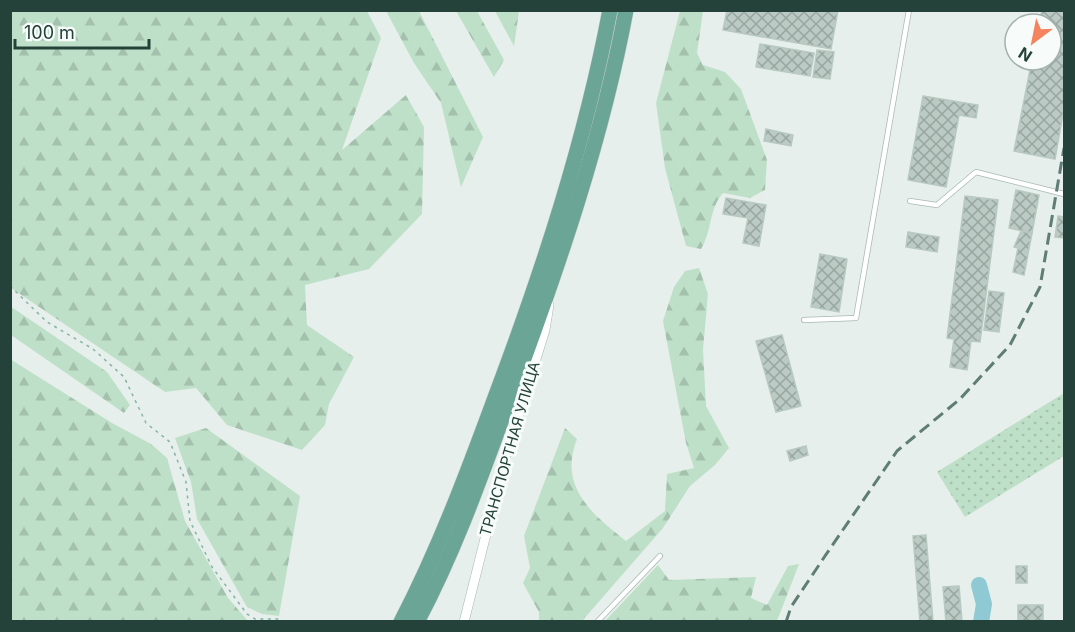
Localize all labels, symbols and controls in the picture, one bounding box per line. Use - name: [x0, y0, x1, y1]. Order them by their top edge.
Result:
- scale bar: [15, 12, 148, 50]
- north arrow: [1003, 12, 1063, 72]
- text: 100 m: [24, 22, 75, 43]
- text: N: [1015, 43, 1036, 66]
- street label: ТРАНСПОРТНАЯ УЛИЦА: [475, 359, 544, 538]

